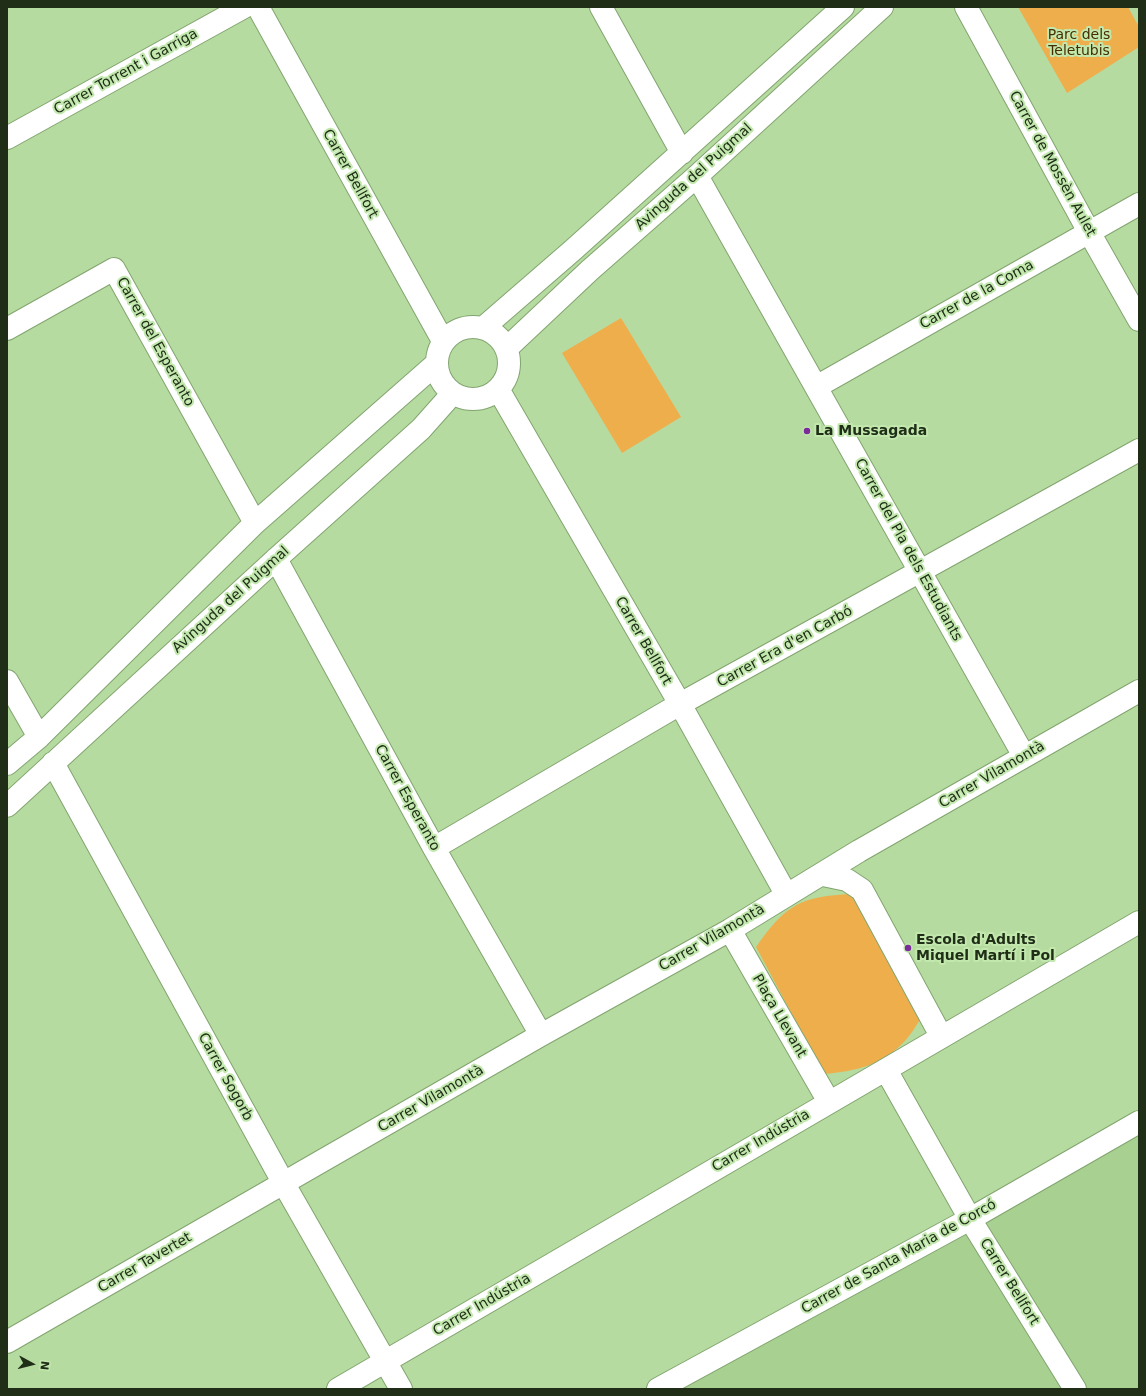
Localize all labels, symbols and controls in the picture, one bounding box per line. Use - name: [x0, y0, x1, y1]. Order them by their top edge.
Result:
- street label: Carrer Torrent i Garriga: [51, 25, 201, 119]
- park label: Parc dels Teletubis: [1048, 27, 1110, 60]
- street label: Carrer de Mossèn Aulet: [1005, 88, 1099, 240]
- street label: Avinguda del Puigmal: [632, 120, 756, 234]
- street label: Carrer Bellfort: [319, 127, 381, 221]
- street label: Carrer de la Coma: [917, 257, 1037, 333]
- street label: Carrer del Esperanto: [113, 275, 197, 409]
- place label: La Mussagada: [815, 423, 927, 439]
- marker: La Mussagada: [802, 426, 812, 436]
- street label: Carrer del Pla dels Estudiants: [851, 456, 965, 644]
- street label: Avinguda del Puigmal: [169, 543, 293, 657]
- street label: Carrer Bellfort: [611, 594, 675, 688]
- street label: Carrer Era d'en Carbó: [714, 603, 856, 691]
- street label: Carrer Vilamontà: [936, 738, 1048, 812]
- street label: Carrer Esperanto: [371, 742, 443, 854]
- street label: Carrer Vilamontà: [656, 901, 768, 975]
- place label: Escola d'Adults Miquel Martí i Pol: [916, 932, 1055, 964]
- marker: Escola d'Adults Miquel Martí i Pol: [903, 943, 913, 953]
- street label: Plaça Llevant: [748, 971, 810, 1061]
- street label: Carrer Sogorb: [194, 1030, 256, 1124]
- street label: Carrer Vilamontà: [375, 1062, 487, 1136]
- street label: Carrer Indústria: [709, 1106, 813, 1176]
- street label: Carrer de Santa Maria de Corcó: [799, 1196, 999, 1318]
- street label: Carrer Tavertet: [95, 1229, 195, 1297]
- street label: Carrer Bellfort: [976, 1236, 1042, 1328]
- street label: Carrer Indústria: [430, 1270, 534, 1340]
- north arrow: [12, 1344, 52, 1384]
- text: N: [37, 1360, 51, 1371]

